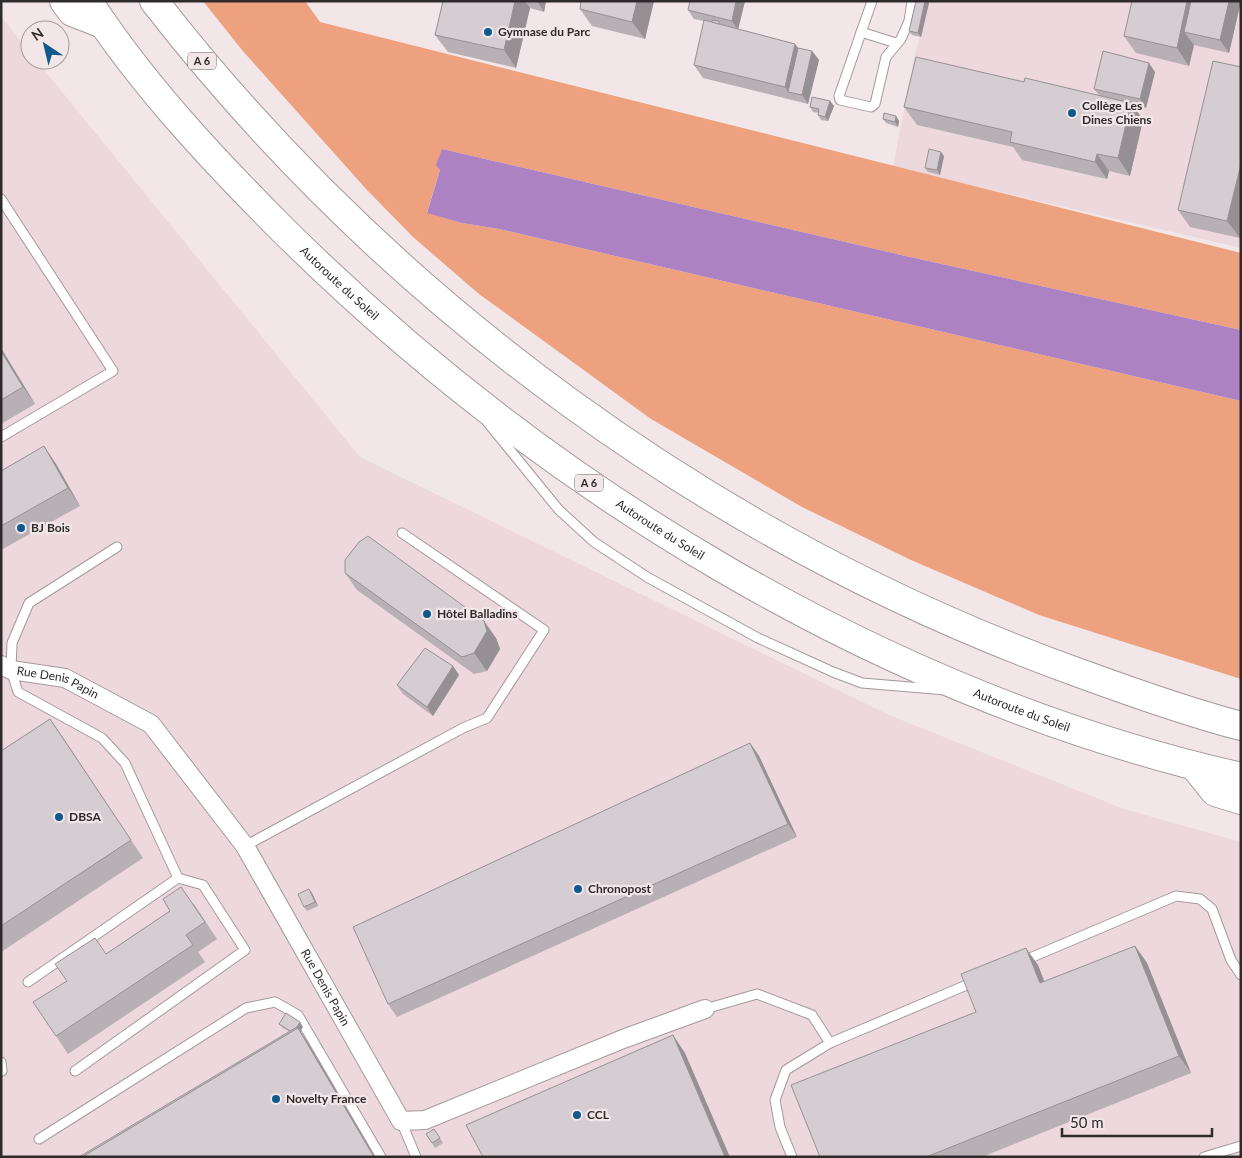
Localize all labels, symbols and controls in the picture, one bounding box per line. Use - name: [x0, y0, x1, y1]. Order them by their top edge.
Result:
- north arrow: [20, 20, 70, 70]
- text: N: [28, 24, 47, 44]
- place label: Gymnase du Parc: [498, 24, 590, 39]
- marker: Gymnase du Parc: [482, 26, 494, 38]
- road number: A 6: [188, 52, 216, 70]
- place label: Collège Les Dines Chiens: [1082, 98, 1152, 127]
- marker: Collège Les Dines Chiens: [1066, 107, 1078, 119]
- street label: Autoroute du Soleil: [297, 243, 382, 323]
- road number: A 6: [575, 474, 603, 492]
- street label: Autoroute du Soleil: [613, 496, 707, 563]
- place label: BJ Bois: [31, 520, 70, 535]
- marker: BJ Bois: [15, 522, 27, 534]
- place label: Hôtel Balladins: [437, 606, 517, 621]
- marker: Hôtel Balladins: [421, 608, 433, 620]
- street label: Rue Denis Papin: [16, 663, 102, 702]
- street label: Autoroute du Soleil: [971, 685, 1072, 735]
- place label: DBSA: [69, 809, 101, 824]
- marker: DBSA: [53, 811, 65, 823]
- place label: Chronopost: [588, 881, 652, 896]
- marker: Chronopost: [572, 883, 584, 895]
- street label: Rue Denis Papin: [298, 946, 353, 1028]
- place label: Novelty France: [286, 1091, 367, 1106]
- marker: Novelty France: [270, 1093, 282, 1105]
- scale bar: [1062, 1106, 1212, 1138]
- place label: CCL: [587, 1107, 610, 1122]
- marker: CCL: [571, 1109, 583, 1121]
- text: 50 m: [1070, 1113, 1104, 1131]

